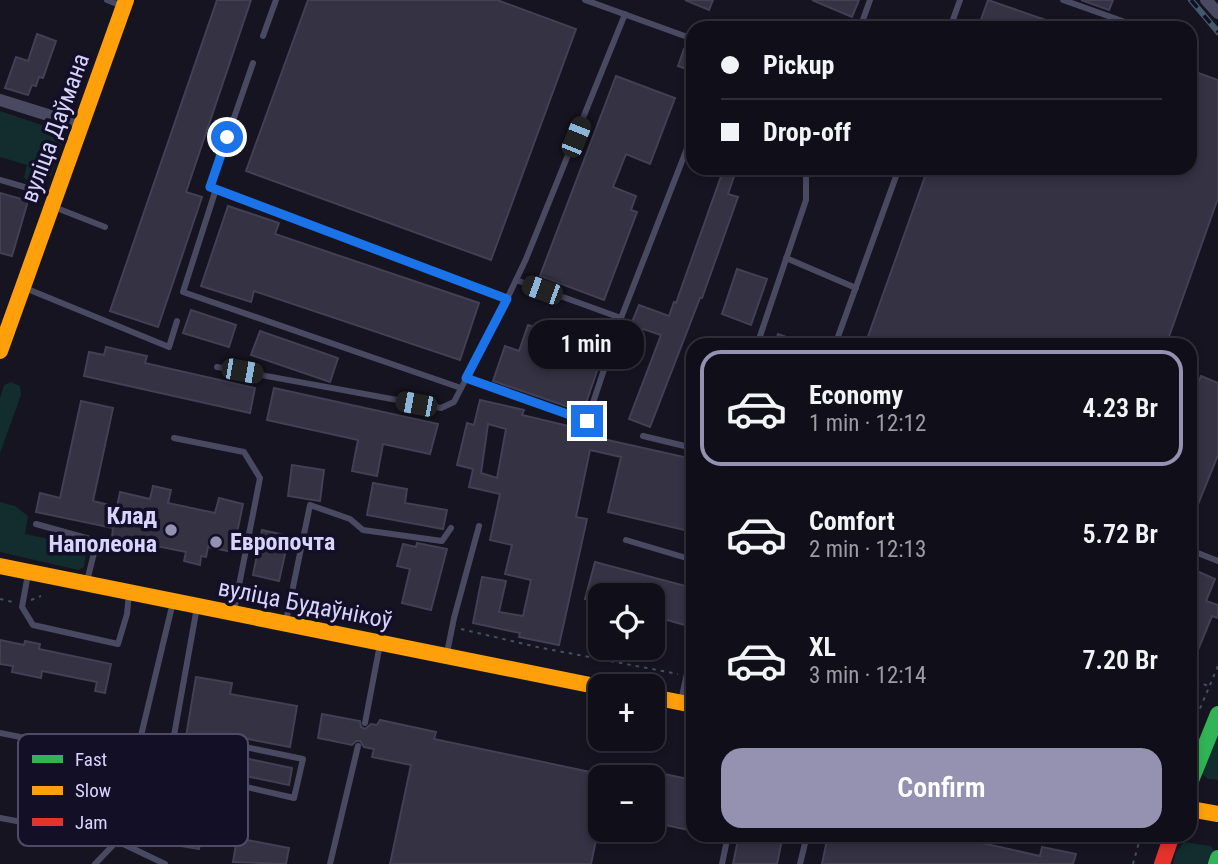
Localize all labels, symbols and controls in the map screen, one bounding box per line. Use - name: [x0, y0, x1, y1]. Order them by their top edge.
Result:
- street label: вуліца Даўмана: [15, 50, 95, 206]
- text: Pickup: [763, 50, 834, 80]
- car: [559, 114, 594, 160]
- text: Drop-off: [763, 117, 851, 147]
- route start: [211, 121, 243, 153]
- car: [519, 273, 566, 307]
- callout: 1 min: [529, 320, 645, 368]
- text: 1 min: [561, 331, 611, 358]
- car: [220, 357, 265, 385]
- icon: car: [725, 377, 788, 440]
- text: Economy: [809, 380, 903, 410]
- car: [394, 390, 439, 418]
- text: 4.23 Br: [1082, 393, 1158, 423]
- route end: [571, 405, 603, 437]
- text: 1 min · 12:12: [809, 410, 926, 437]
- place label: Клад Наполеона: [48, 502, 157, 558]
- icon: car: [725, 503, 788, 566]
- text: Comfort: [809, 506, 895, 536]
- text: 5.72 Br: [1082, 519, 1158, 549]
- marker: Клад Наполеона: [163, 522, 179, 538]
- place label: Европочта: [230, 528, 335, 556]
- marker: Европочта: [208, 534, 224, 550]
- text: 2 min · 12:13: [809, 536, 926, 563]
- street label: вуліца Будаўнікоў: [216, 573, 394, 635]
- map controls: [588, 583, 665, 842]
- button: locate: [588, 583, 665, 660]
- icon: car: [725, 629, 788, 692]
- text: XL: [809, 632, 836, 662]
- text: 7.20 Br: [1082, 645, 1158, 675]
- text: 3 min · 12:14: [809, 662, 926, 689]
- button: +: [588, 674, 665, 751]
- legend: [18, 734, 248, 846]
- text: Fast: [75, 748, 107, 771]
- button: Confirm: [721, 748, 1162, 828]
- button: −: [588, 765, 665, 842]
- text: Slow: [75, 779, 111, 802]
- text: Jam: [75, 811, 108, 834]

